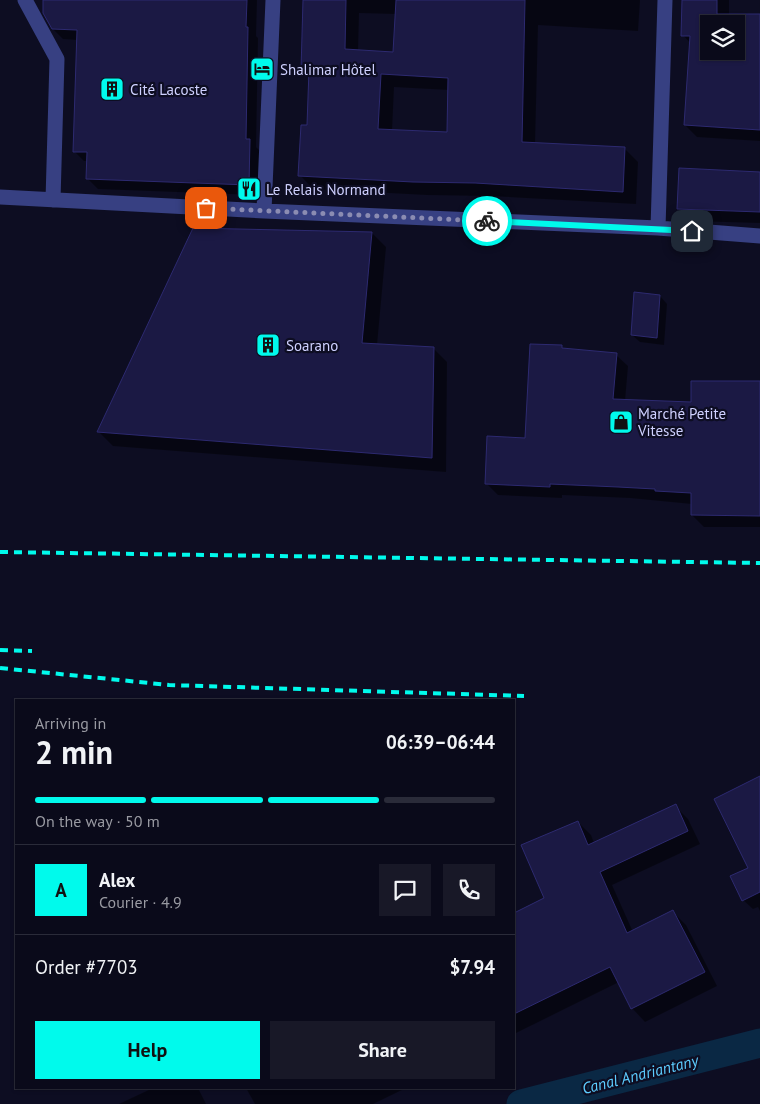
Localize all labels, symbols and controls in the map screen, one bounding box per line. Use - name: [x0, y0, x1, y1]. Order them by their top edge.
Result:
- map controls: [700, 15, 745, 60]
- button: layers: [700, 15, 745, 60]
- hotel icon: Shalimar Hôtel: [249, 56, 275, 82]
- place label: Shalimar Hôtel: [280, 60, 376, 79]
- building icon: Cité Lacoste: [99, 76, 125, 102]
- place label: Cité Lacoste: [130, 80, 207, 99]
- restaurant icon: Le Relais Normand: [236, 176, 262, 202]
- place label: Le Relais Normand: [266, 180, 386, 199]
- pin: [185, 187, 227, 229]
- icon: bag: [192, 194, 220, 222]
- courier: [462, 196, 512, 246]
- icon: bike: [473, 207, 501, 235]
- pin: [671, 210, 713, 252]
- icon: home: [678, 217, 706, 245]
- building icon: Soarano: [255, 332, 281, 358]
- place label: Soarano: [286, 336, 338, 355]
- place label: Marché Petite Vitesse: [637, 404, 726, 440]
- shop icon: Marché Petite Vitesse: [608, 409, 634, 435]
- text: Arriving in: [35, 713, 106, 733]
- text: 06:39–06:44: [386, 730, 495, 754]
- text: 2 min: [35, 731, 113, 773]
- text: On the way · 50 m: [35, 811, 160, 831]
- button: chat: [379, 864, 431, 916]
- button: phone: [443, 864, 495, 916]
- text: Alex: [99, 868, 135, 892]
- text: A: [55, 878, 67, 902]
- text: Courier · 4.9: [99, 892, 182, 912]
- text: Order #7703: [35, 955, 138, 979]
- text: $7.94: [449, 955, 495, 979]
- button: Help: [35, 1021, 260, 1079]
- button: Share: [270, 1021, 495, 1079]
- water label: Canal Andriantany: [580, 1050, 701, 1098]

